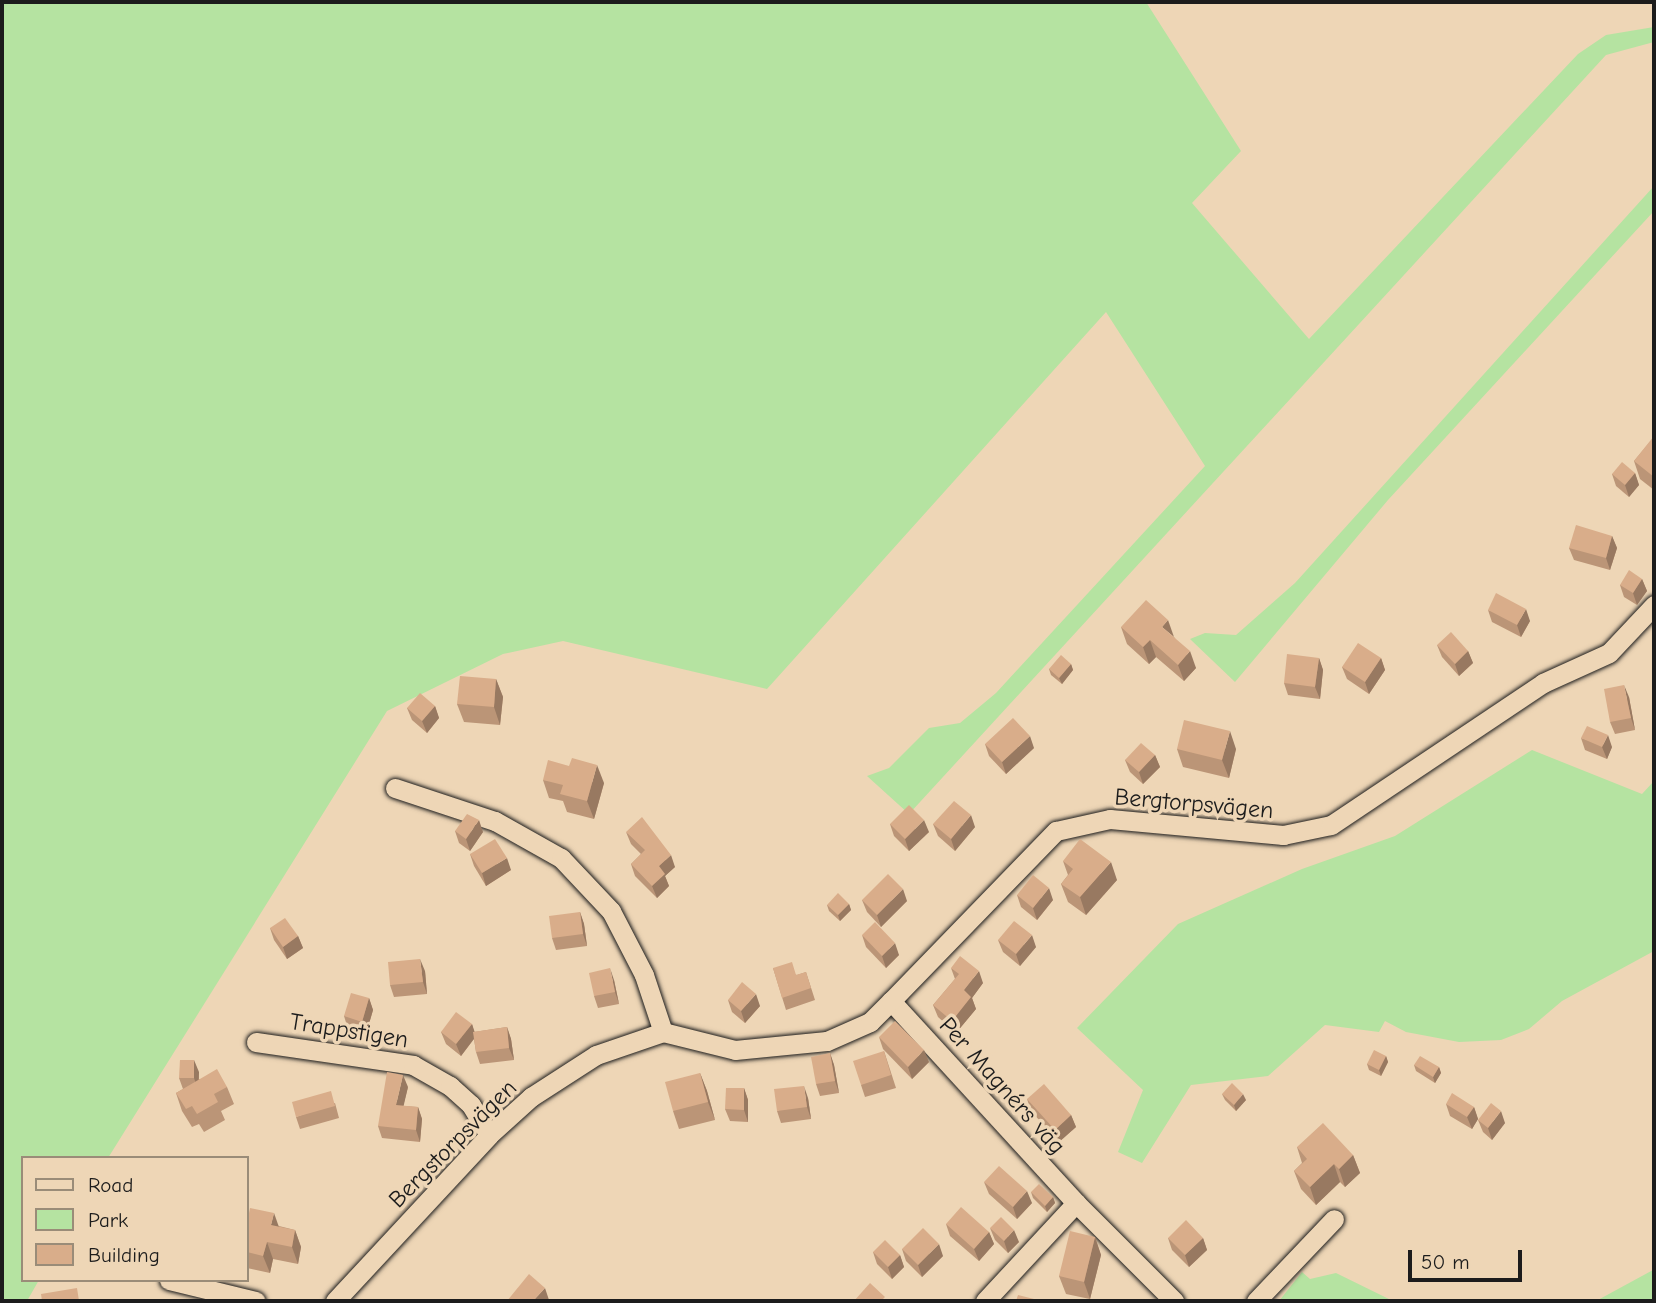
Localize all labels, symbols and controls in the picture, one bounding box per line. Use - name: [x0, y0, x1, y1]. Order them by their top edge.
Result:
- street label: Bergtorpsvägen: [1113, 783, 1275, 825]
- street label: Trappstigen: [288, 1007, 410, 1055]
- street label: Per Magnérs väg: [933, 1011, 1071, 1161]
- street label: Bergstorpsvägen: [383, 1074, 523, 1214]
- legend: [21, 1156, 248, 1282]
- text: Road: [88, 1173, 133, 1197]
- text: Park: [88, 1208, 128, 1232]
- scale bar: [1411, 1236, 1525, 1280]
- text: Building: [88, 1243, 160, 1267]
- text: 50 m: [1421, 1250, 1470, 1274]

